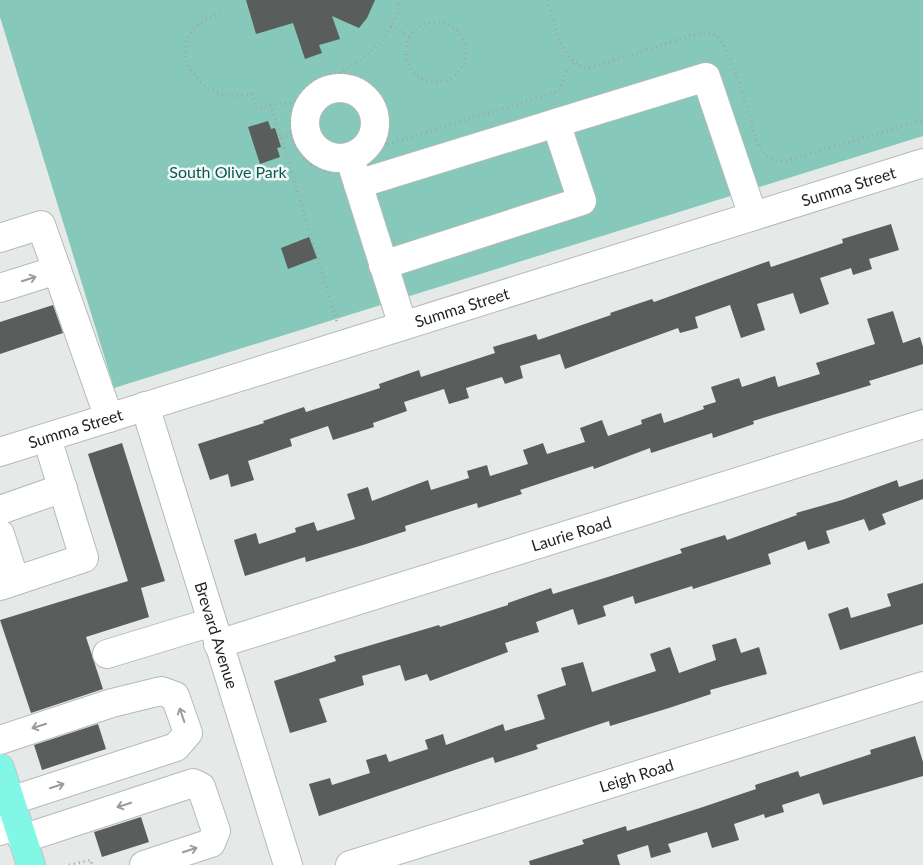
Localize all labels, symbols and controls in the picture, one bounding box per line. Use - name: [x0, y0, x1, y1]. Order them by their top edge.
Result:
- park label: South Olive Park: [169, 162, 288, 181]
- street label: Summa Street: [799, 162, 898, 210]
- one-way arrow: [20, 274, 36, 284]
- street label: Summa Street: [412, 283, 512, 331]
- street label: Summa Street: [26, 404, 125, 452]
- street label: Laurie Road: [529, 512, 613, 555]
- street label: Brevard Avenue: [191, 579, 242, 691]
- one-way arrow: [177, 708, 186, 724]
- one-way arrow: [32, 722, 48, 732]
- street label: Leigh Road: [597, 755, 676, 796]
- one-way arrow: [48, 780, 64, 790]
- one-way arrow: [117, 801, 133, 810]
- one-way arrow: [182, 845, 197, 854]

